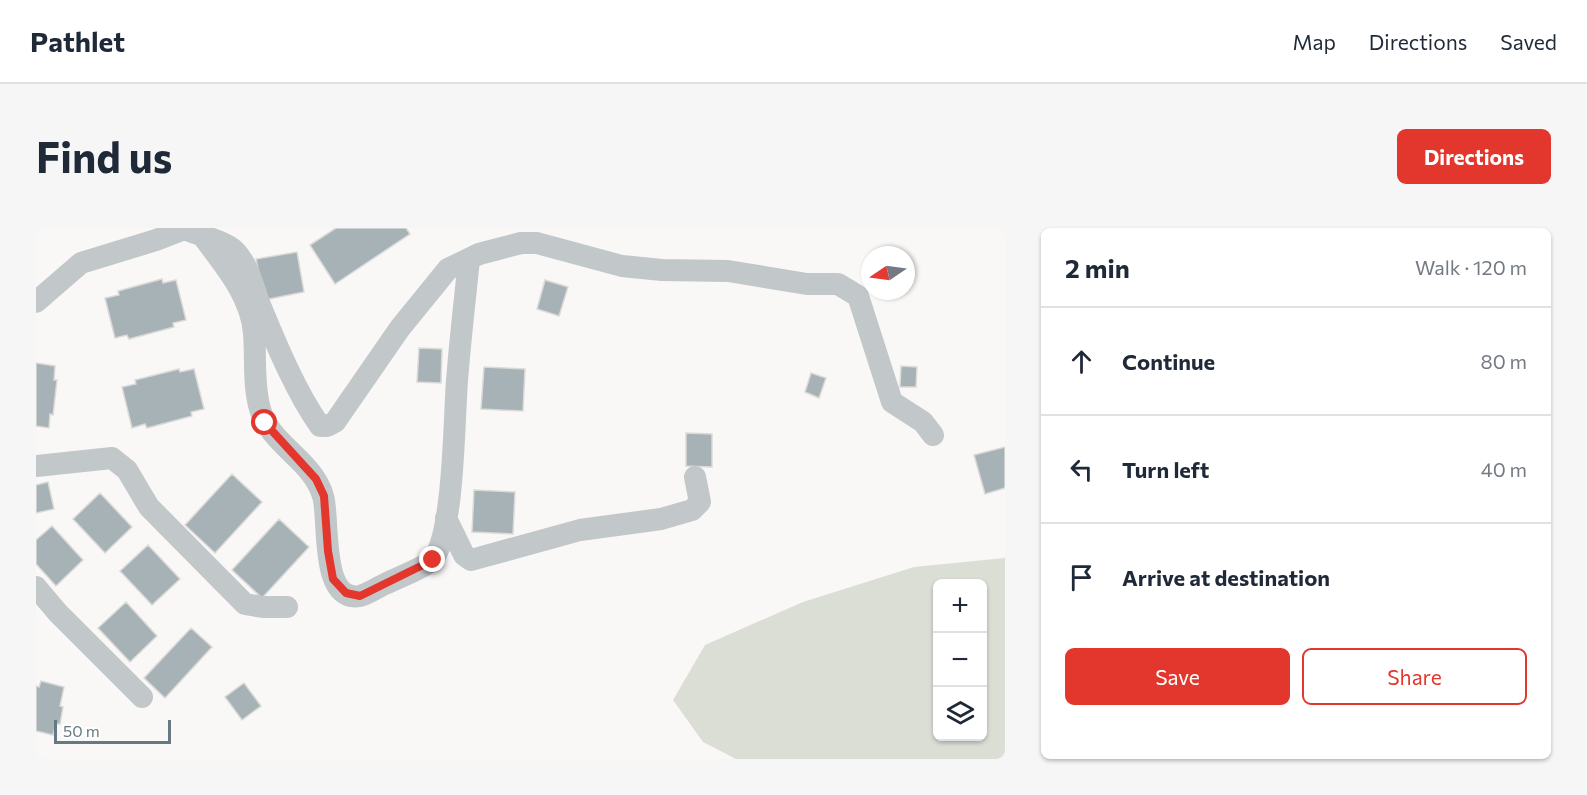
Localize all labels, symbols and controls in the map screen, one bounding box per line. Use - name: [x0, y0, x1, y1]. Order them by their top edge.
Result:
- text: Pathlet: [30, 24, 125, 58]
- text: Map: [1293, 29, 1336, 54]
- text: Directions: [1369, 29, 1467, 54]
- text: Saved: [1500, 29, 1557, 54]
- button: Directions: [1397, 129, 1551, 184]
- text: Find us: [36, 130, 172, 182]
- north arrow: [861, 246, 915, 300]
- text: 2 min: [1065, 252, 1130, 283]
- text: Walk · 120 m: [1415, 255, 1527, 279]
- icon: ahead: [1065, 345, 1098, 378]
- text: Continue: [1122, 348, 1215, 375]
- text: 80 m: [1481, 349, 1527, 373]
- route start: [251, 409, 277, 435]
- icon: left: [1065, 453, 1098, 486]
- text: Turn left: [1122, 456, 1209, 483]
- text: 40 m: [1481, 457, 1527, 481]
- route end: [419, 546, 445, 572]
- icon: arrive: [1065, 561, 1098, 594]
- text: Arrive at destination: [1122, 564, 1330, 591]
- map controls: [933, 579, 987, 741]
- button: +: [933, 579, 987, 633]
- button: −: [933, 633, 987, 687]
- button: Save: [1065, 648, 1290, 705]
- button: Share: [1302, 648, 1527, 705]
- button: layers: [933, 687, 987, 741]
- scale bar: [54, 717, 171, 744]
- text: 50 m: [63, 721, 100, 740]

